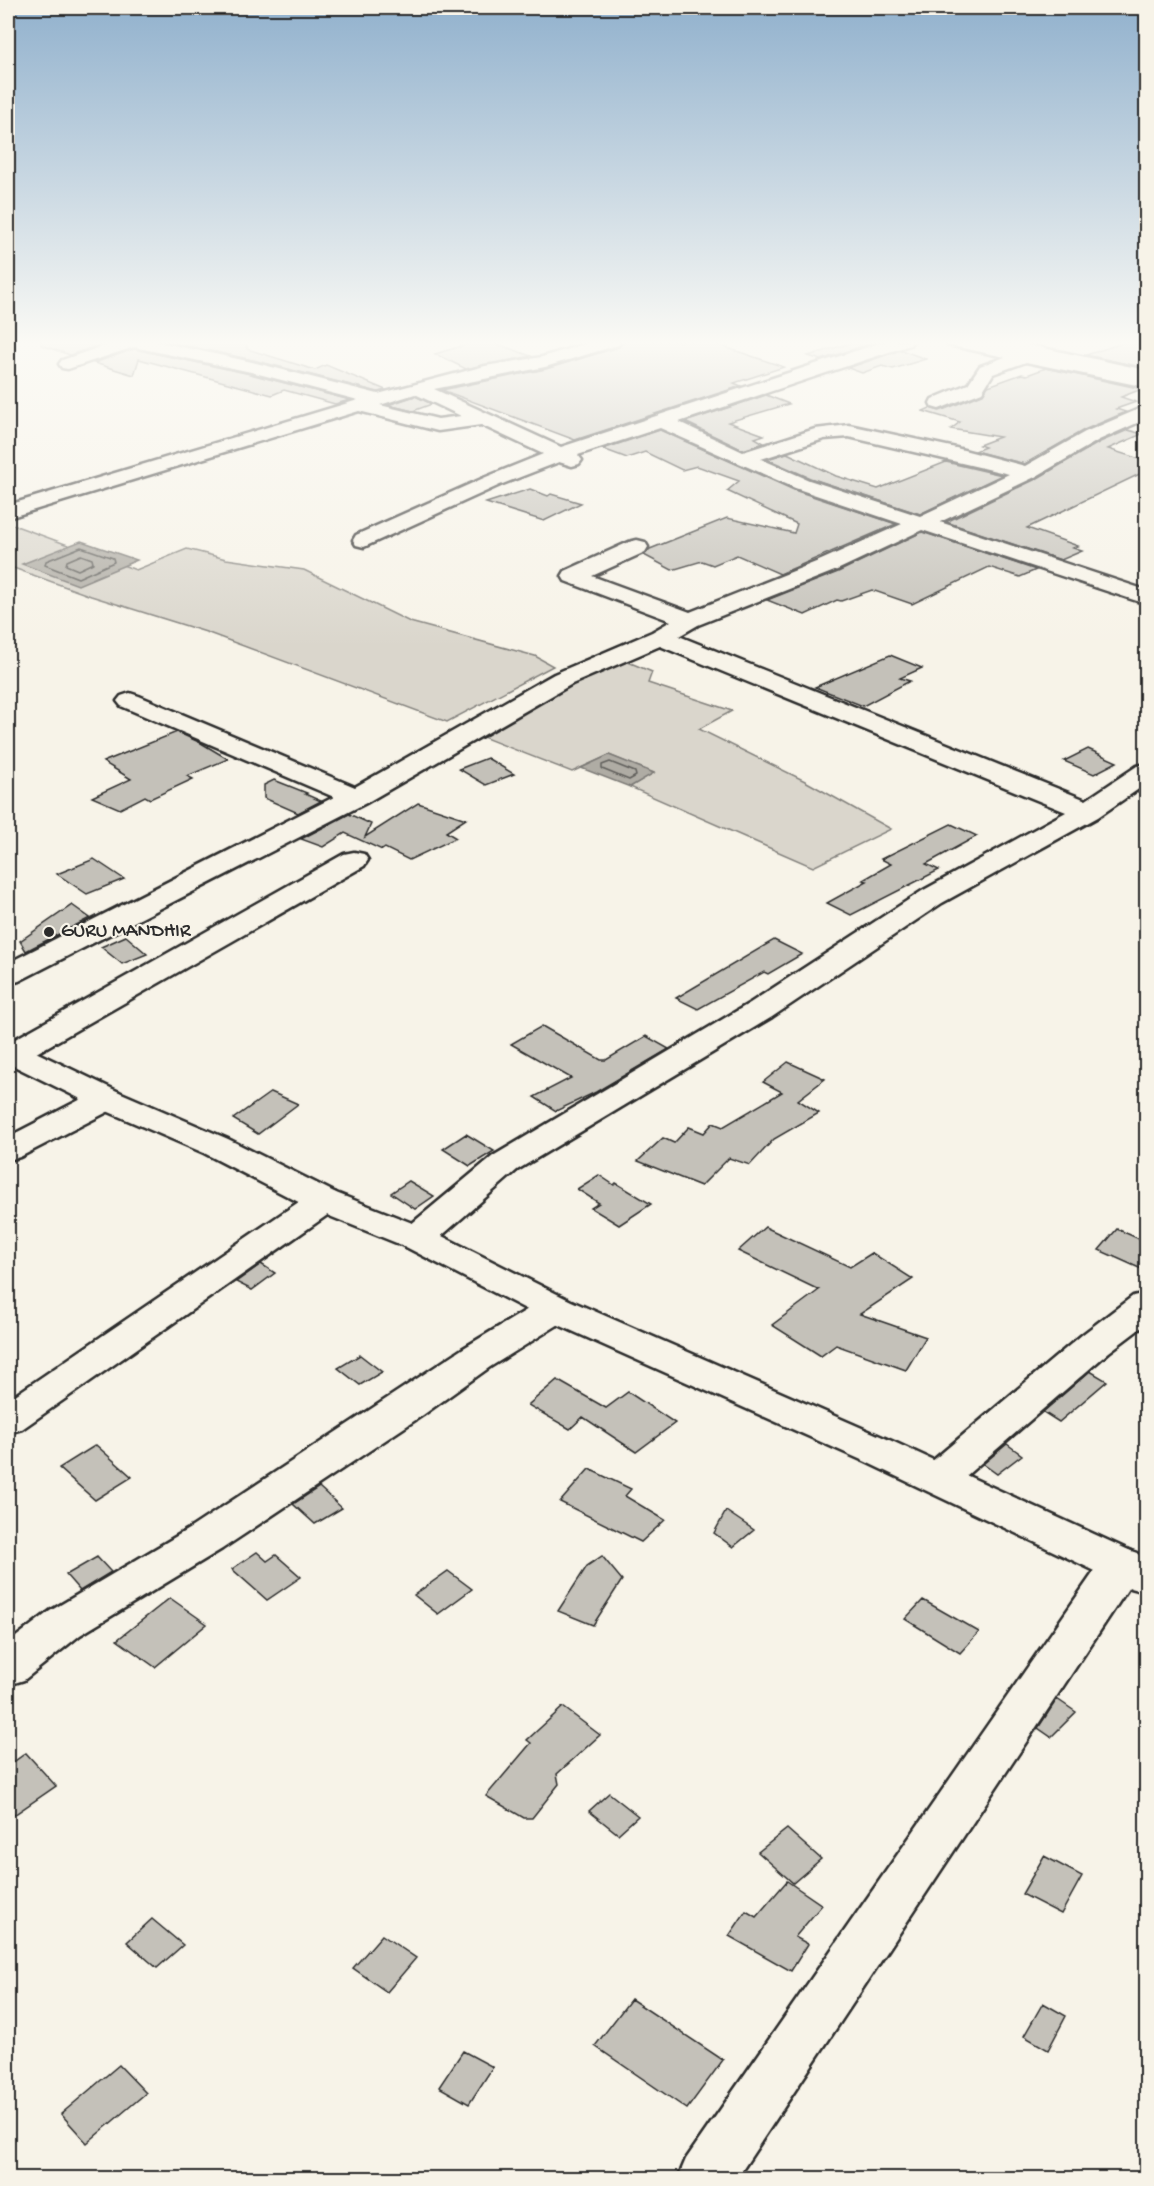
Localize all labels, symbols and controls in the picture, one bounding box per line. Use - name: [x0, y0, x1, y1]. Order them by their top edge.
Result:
- place label: GURU MANDHIR: [61, 921, 192, 944]
- marker: GURU MANDHIR: [42, 925, 56, 939]

